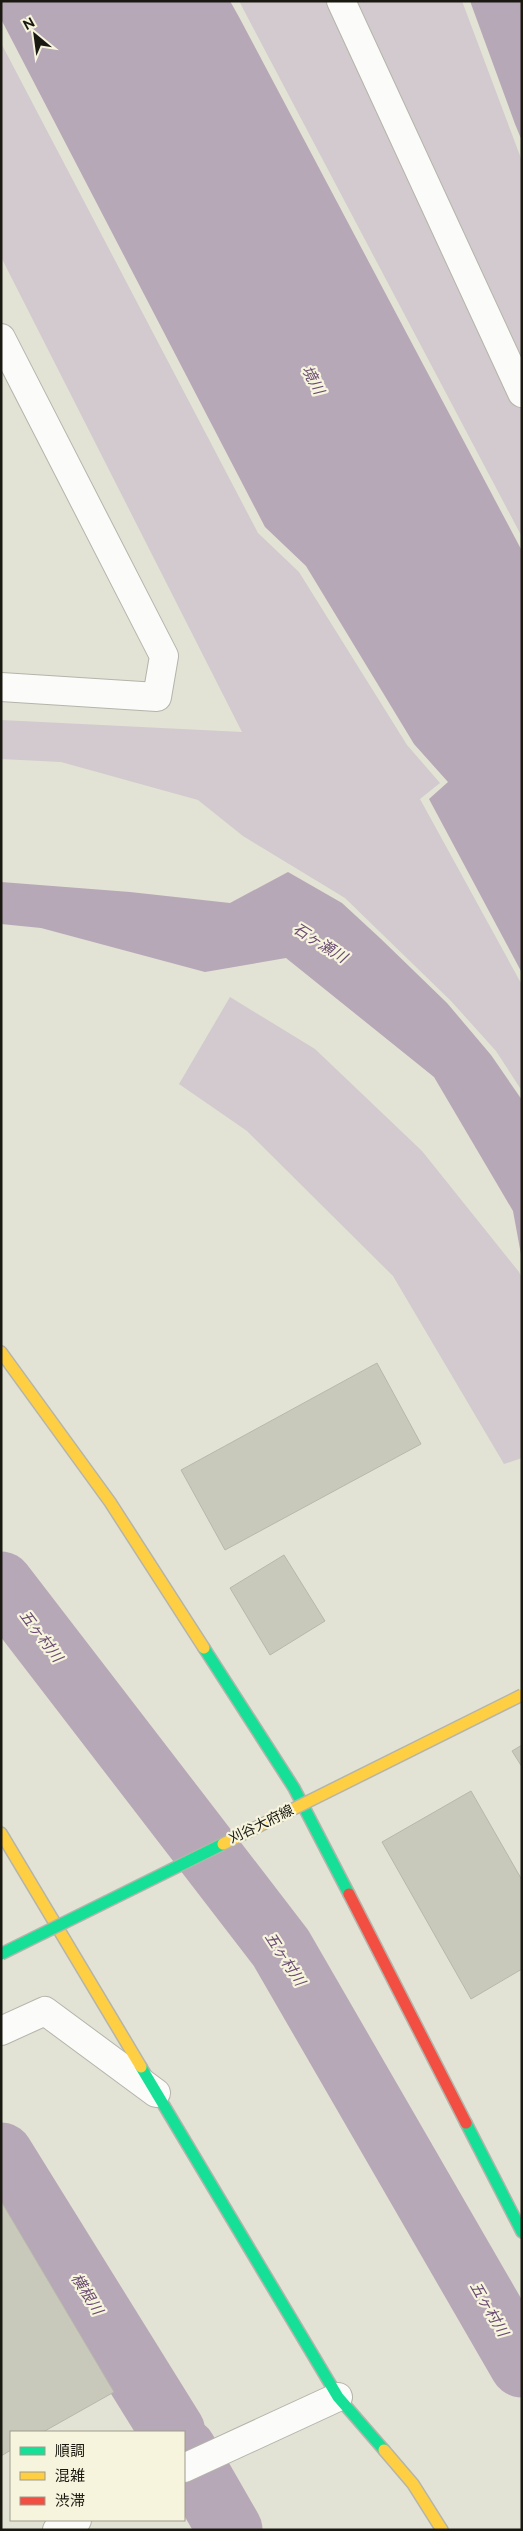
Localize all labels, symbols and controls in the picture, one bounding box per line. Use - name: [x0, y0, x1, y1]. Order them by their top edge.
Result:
- north arrow: [10, 10, 60, 60]
- text: N: [20, 14, 37, 33]
- water label: 境川: [298, 363, 329, 399]
- water label: 石ヶ瀬川: [290, 919, 352, 968]
- water label: 五ヶ村川: [16, 1607, 67, 1667]
- street label: 刈谷大府線: [226, 1801, 296, 1847]
- water label: 五ヶ村川: [261, 1929, 310, 1991]
- water label: 横根川: [67, 2270, 108, 2320]
- water label: 五ヶ村川: [466, 2279, 513, 2341]
- legend: [10, 2431, 185, 2521]
- text: 順調: [55, 2442, 85, 2460]
- text: 混雑: [55, 2467, 85, 2485]
- text: 渋滞: [55, 2492, 85, 2510]

